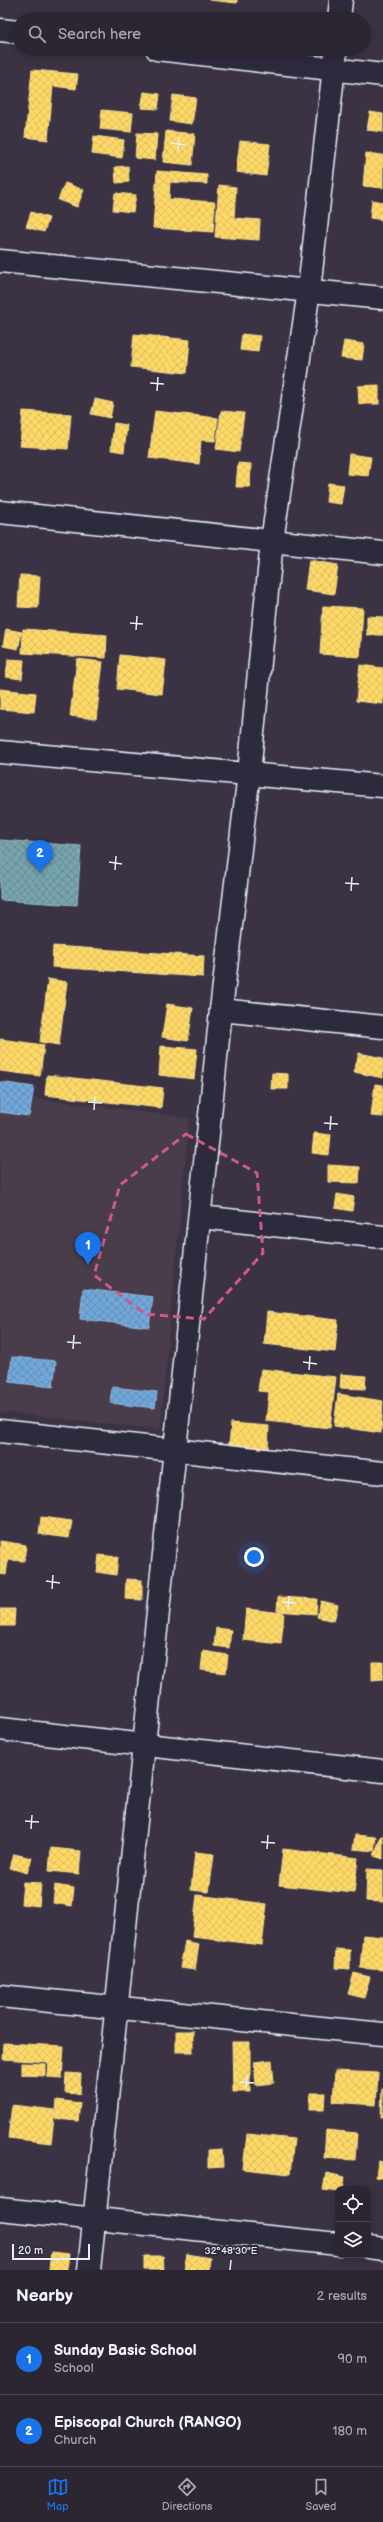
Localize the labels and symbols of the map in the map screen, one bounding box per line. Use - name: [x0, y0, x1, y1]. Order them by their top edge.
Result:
- pin: 2: [27, 840, 53, 873]
- pin: 1: [75, 1232, 101, 1265]
- your location: [244, 1547, 264, 1567]
- scale bar: [12, 2242, 90, 2261]
- text: 32°48'30"E: [205, 2245, 258, 2257]

